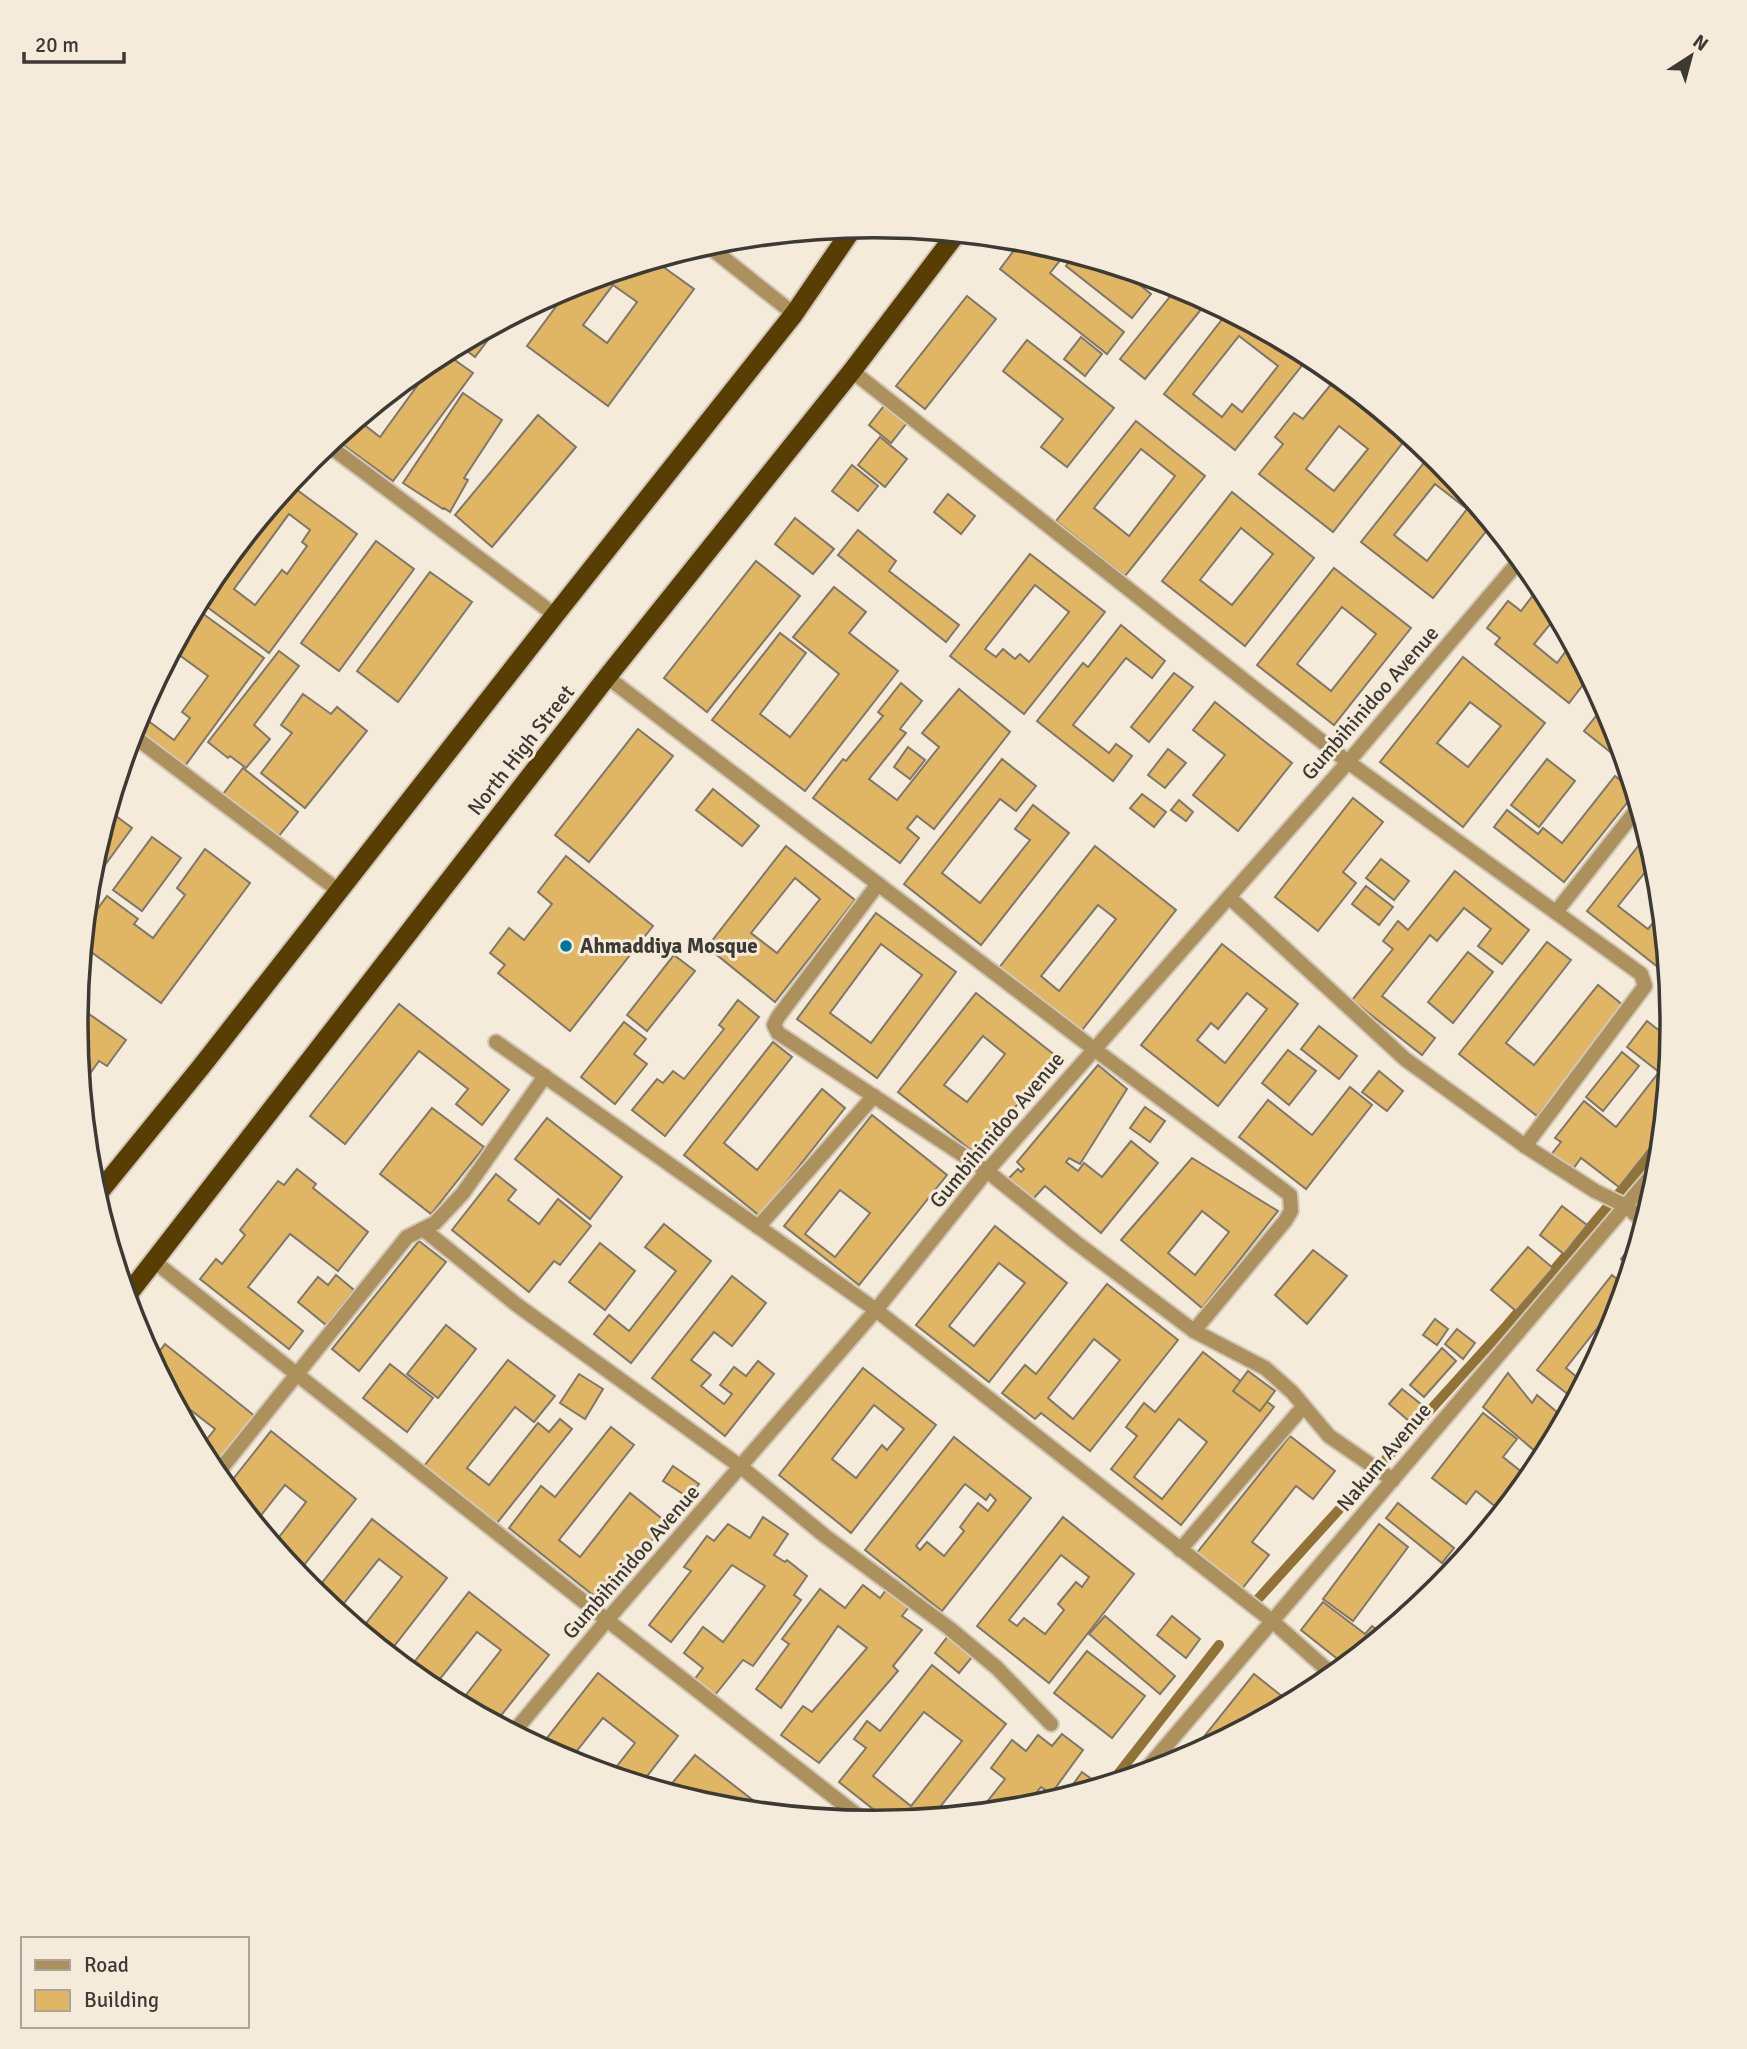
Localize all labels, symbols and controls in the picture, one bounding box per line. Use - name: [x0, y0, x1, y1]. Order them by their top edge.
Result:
- scale bar: [24, 21, 124, 65]
- north arrow: [1656, 21, 1726, 91]
- text: N: [1688, 29, 1713, 57]
- text: 20 m: [35, 32, 79, 58]
- street label: Gumbihinidoo Avenue: [1296, 620, 1444, 786]
- street label: North High Street: [462, 680, 580, 820]
- place label: Ahmaddiya Mosque: [580, 933, 758, 959]
- marker: Ahmaddiya Mosque: [558, 938, 574, 954]
- street label: Gumbihinidoo Avenue: [924, 1047, 1070, 1213]
- street label: Nakum Avenue: [1331, 1397, 1437, 1517]
- street label: Gumbihinidoo Avenue: [557, 1479, 705, 1645]
- legend: [21, 1937, 248, 2028]
- text: Road: [84, 1952, 129, 1978]
- text: Building: [84, 1987, 159, 2013]

